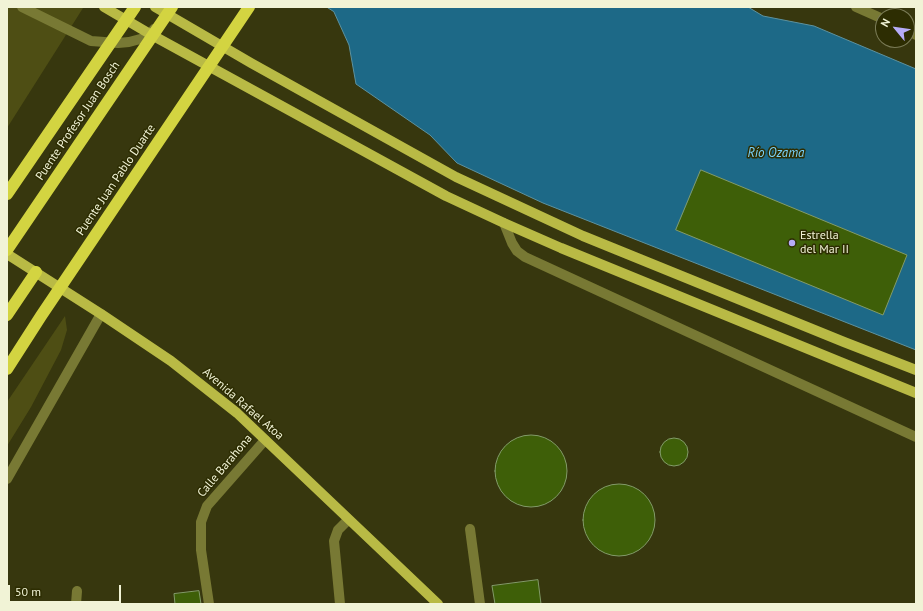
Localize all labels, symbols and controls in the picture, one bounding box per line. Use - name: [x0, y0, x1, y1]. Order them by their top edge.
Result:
- north arrow: [875, 8, 915, 48]
- text: N: [877, 16, 893, 29]
- street label: Puente Profesor Juan Bosch: [33, 59, 123, 183]
- street label: Puente Juan Pablo Duarte: [73, 122, 159, 238]
- water label: Río Ozama: [748, 145, 804, 161]
- place label: Estrella del Mar II: [800, 229, 849, 257]
- marker: Estrella del Mar II: [787, 238, 797, 248]
- street label: Avenida Rafael Atoa: [200, 365, 286, 443]
- street label: Calle Barahona: [195, 432, 255, 500]
- scale bar: [10, 577, 123, 603]
- text: 50 m: [15, 584, 41, 599]

